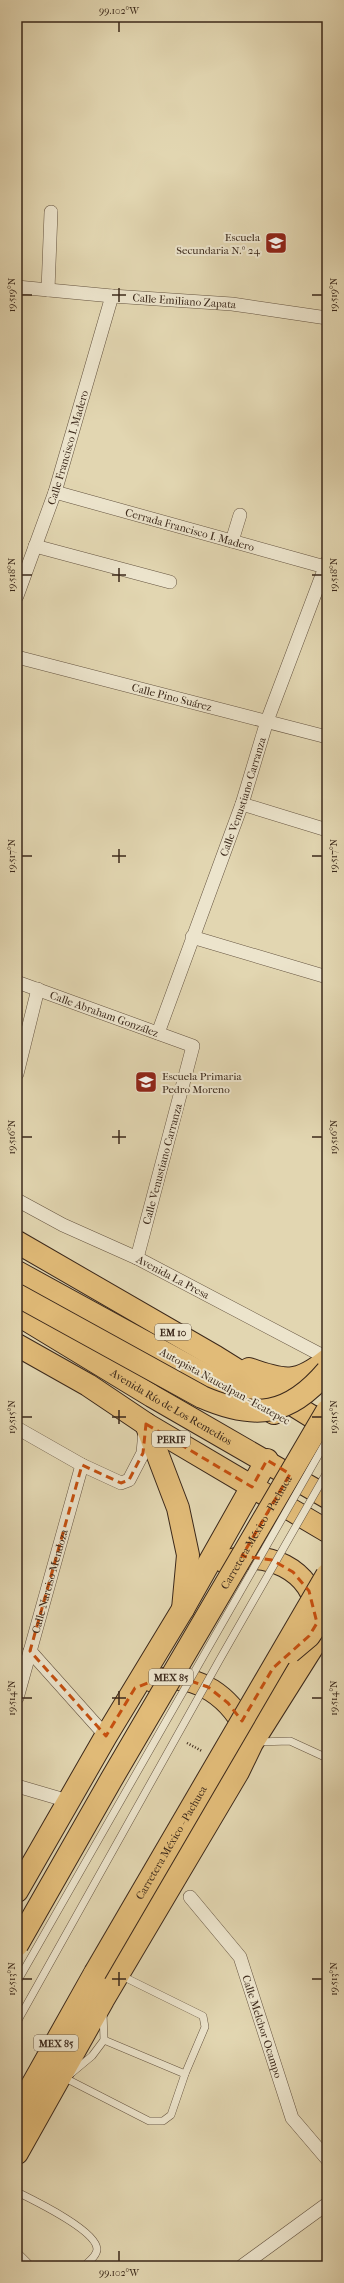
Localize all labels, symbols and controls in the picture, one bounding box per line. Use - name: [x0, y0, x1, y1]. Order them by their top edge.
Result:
- text: 99.102°W: [99, 5, 140, 17]
- school or university icon: Escuela Secundaria N.º 24: [263, 230, 289, 256]
- place label: Escuela Secundaria N.º 24: [176, 231, 261, 257]
- text: 19.519°N: [6, 277, 18, 312]
- text: 19.519°N: [328, 277, 340, 312]
- street label: Calle Emiliano Zapata: [132, 291, 238, 312]
- street label: Calle Francisco I. Madero: [45, 388, 91, 507]
- street label: Cerrada Francisco I. Madero: [124, 506, 256, 554]
- text: 19.518°N: [6, 557, 18, 592]
- text: 19.518°N: [328, 557, 340, 592]
- street label: Calle Pino Suárez: [130, 681, 213, 714]
- street label: Calle Venustiano Carranza: [217, 735, 269, 858]
- text: 19.517°N: [6, 838, 18, 873]
- text: 19.517°N: [328, 838, 340, 873]
- street label: Calle Abraham González: [48, 989, 160, 1040]
- school or university icon: Escuela Primaria Pedro Moreno: [133, 1069, 159, 1095]
- place label: Escuela Primaria Pedro Moreno: [162, 1070, 242, 1096]
- street label: Calle Venustiano Carranza: [140, 1101, 185, 1226]
- text: 19.516°N: [6, 1119, 18, 1154]
- text: 19.516°N: [328, 1119, 340, 1154]
- street label: Avenida La Presa: [133, 1252, 212, 1302]
- road number: EM 10: [155, 1324, 191, 1340]
- street label: Autopista Naucalpan - Ecatepec: [156, 1345, 292, 1428]
- street label: Avenida Río de Los Remedios: [107, 1366, 234, 1448]
- text: 19.515°N: [6, 1400, 18, 1434]
- text: 19.515°N: [328, 1400, 340, 1434]
- road number: PERIF: [152, 1431, 190, 1447]
- street label: Carretera México - Pachuca: [218, 1472, 295, 1592]
- street label: Calle Narciso Mendoza: [29, 1527, 71, 1635]
- road number: MEX 85: [149, 1669, 193, 1685]
- text: 19.514°N: [6, 1680, 18, 1716]
- text: 19.514°N: [328, 1680, 340, 1716]
- street label: Carretera México - Pachuca: [133, 1783, 210, 1902]
- text: 19.513°N: [6, 1962, 18, 1996]
- text: 19.513°N: [328, 1962, 340, 1996]
- street label: Calle Melchor Ocampo: [239, 1973, 285, 2080]
- road number: MEX 85: [34, 2035, 78, 2051]
- text: 99.102°W: [99, 2267, 140, 2279]

